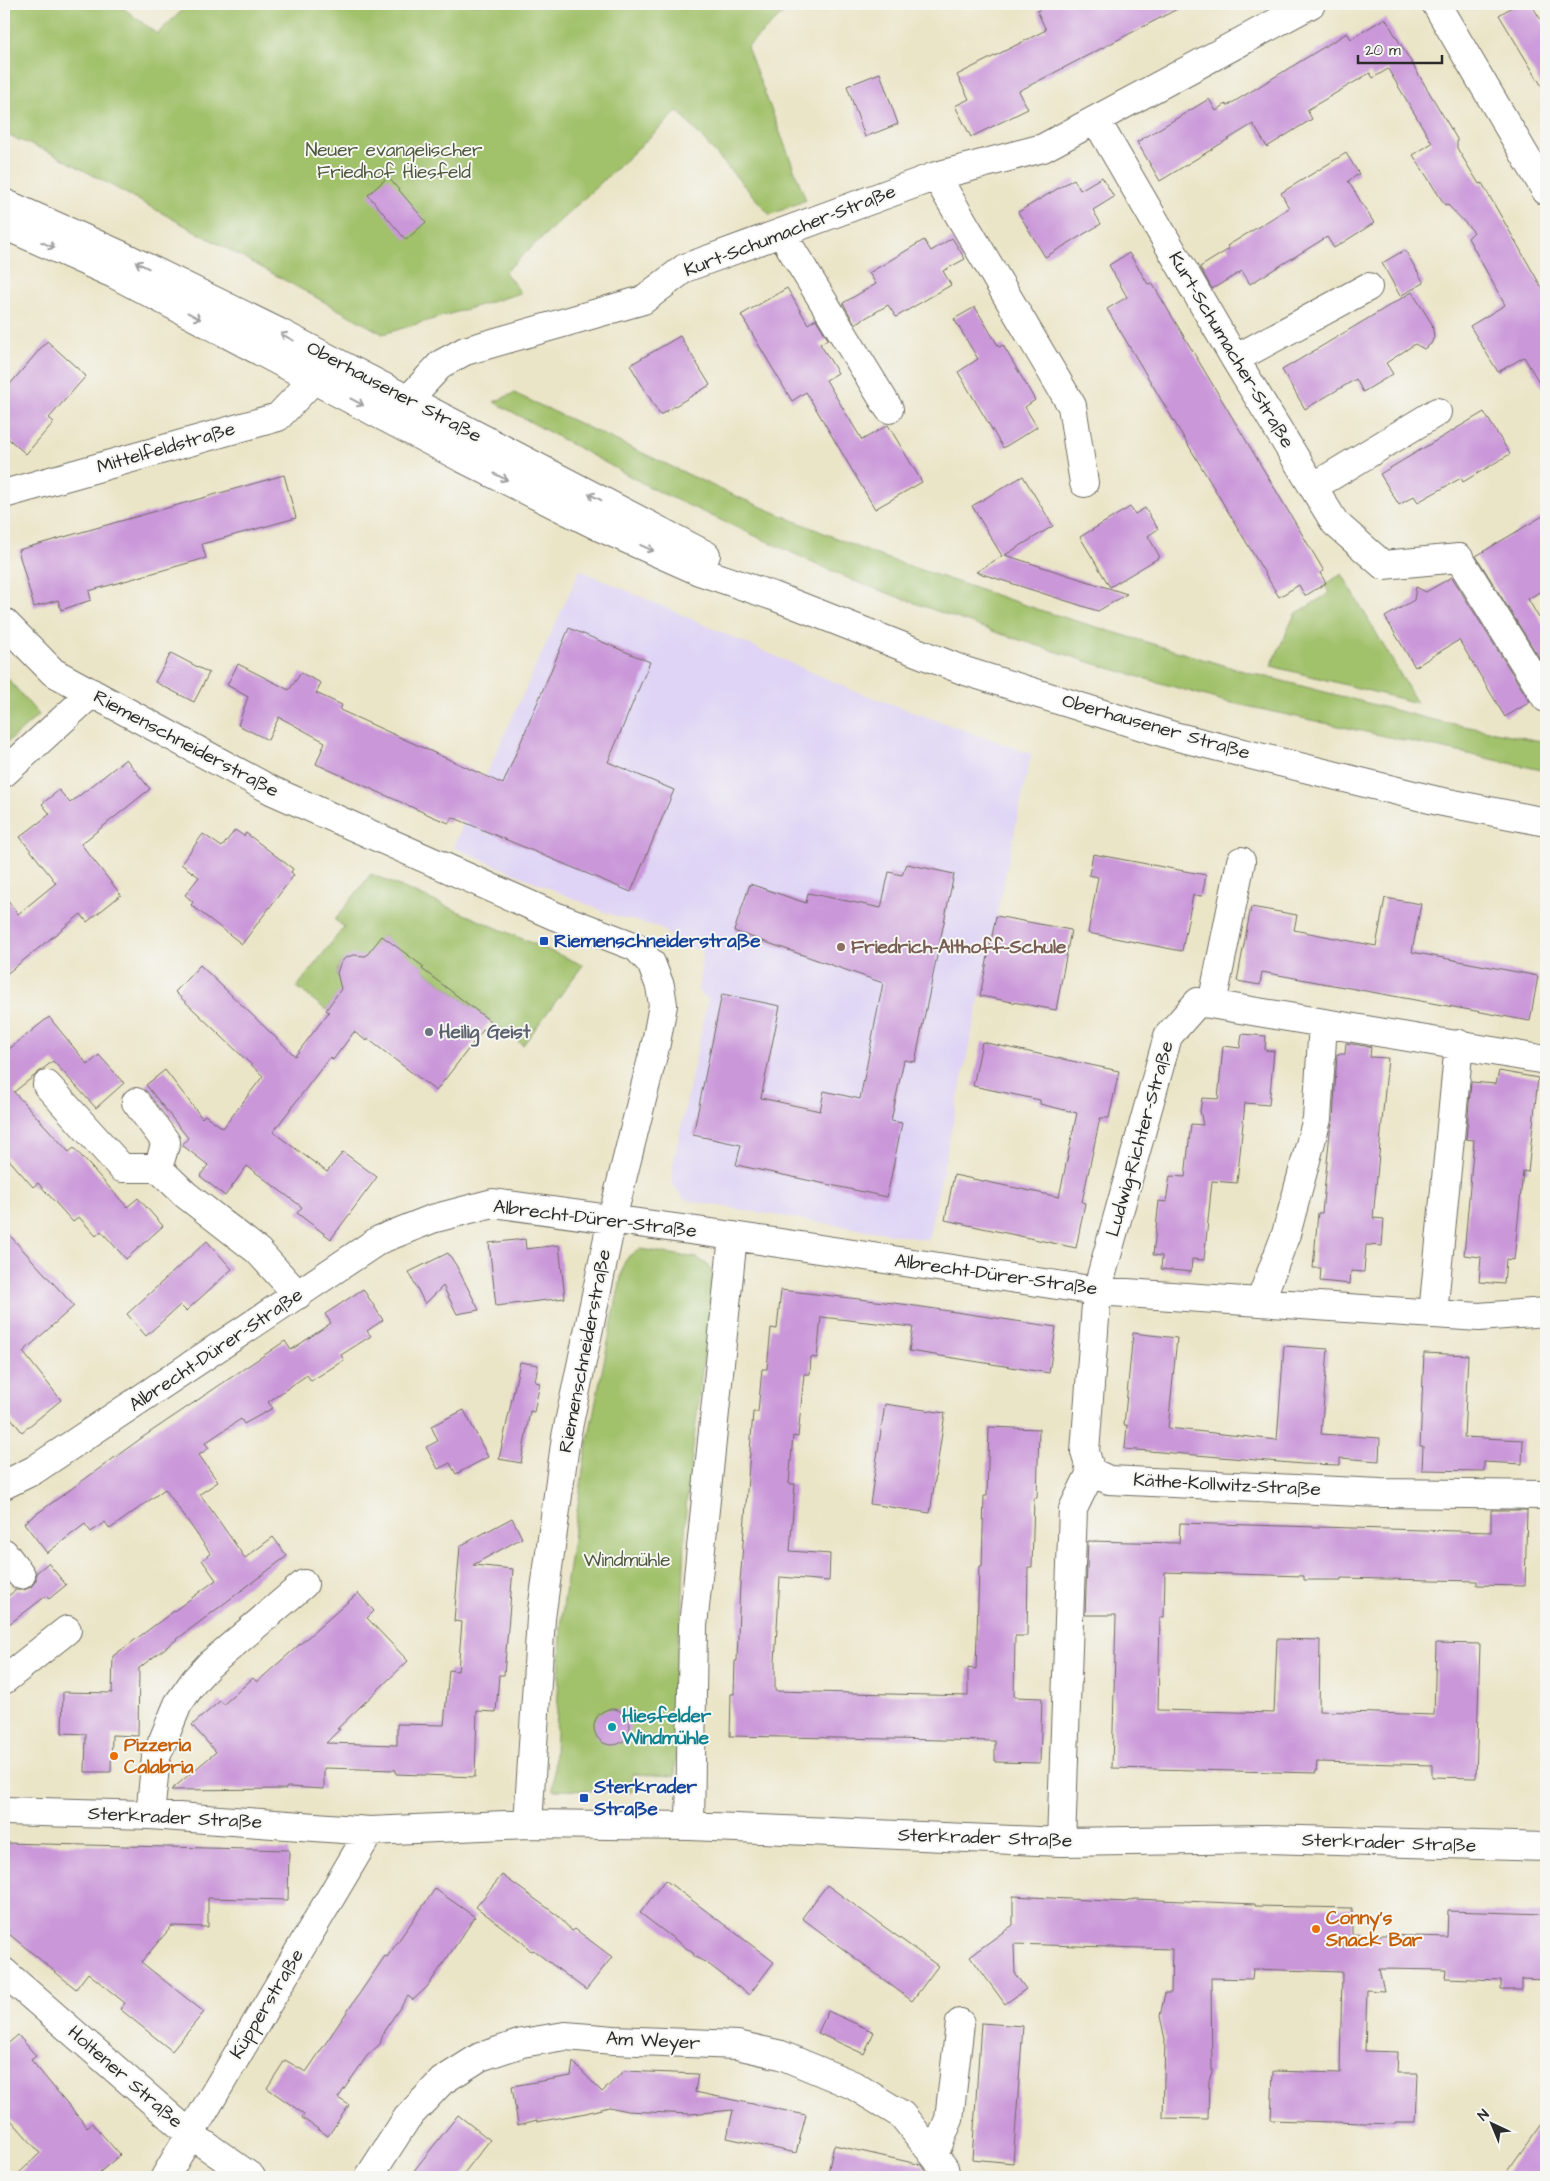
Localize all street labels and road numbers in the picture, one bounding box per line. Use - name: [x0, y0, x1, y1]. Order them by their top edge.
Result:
- street label: Kurt-Schumacher-Straße: [680, 178, 900, 284]
- street label: Kurt-Schumacher-Straße: [1162, 247, 1300, 453]
- street label: Oberhausener Straße: [302, 334, 486, 450]
- street label: Mittelfeldstraße: [94, 415, 238, 481]
- street label: Riemenschneiderstraße: [88, 684, 284, 804]
- street label: Oberhausener Straße: [1059, 687, 1253, 767]
- street label: Ludwig-Richter-Straße: [1099, 1038, 1182, 1240]
- street label: Albrecht-Dürer-Straße: [492, 1193, 698, 1245]
- street label: Riemenschneiderstraße: [552, 1247, 618, 1455]
- street label: Albrecht-Dürer-Straße: [893, 1247, 1099, 1303]
- street label: Albrecht-Dürer-Straße: [124, 1282, 308, 1418]
- street label: Käthe-Kollwitz-Straße: [1133, 1467, 1321, 1503]
- street label: Sterkrader Straße: [87, 1800, 263, 1836]
- street label: Sterkrader Straße: [897, 1821, 1073, 1855]
- street label: Sterkrader Straße: [1301, 1826, 1477, 1860]
- street label: Küpperstraße: [223, 1944, 311, 2064]
- street label: Holtener Straße: [61, 2019, 189, 2135]
- street label: Am Weyer: [605, 2025, 701, 2058]

